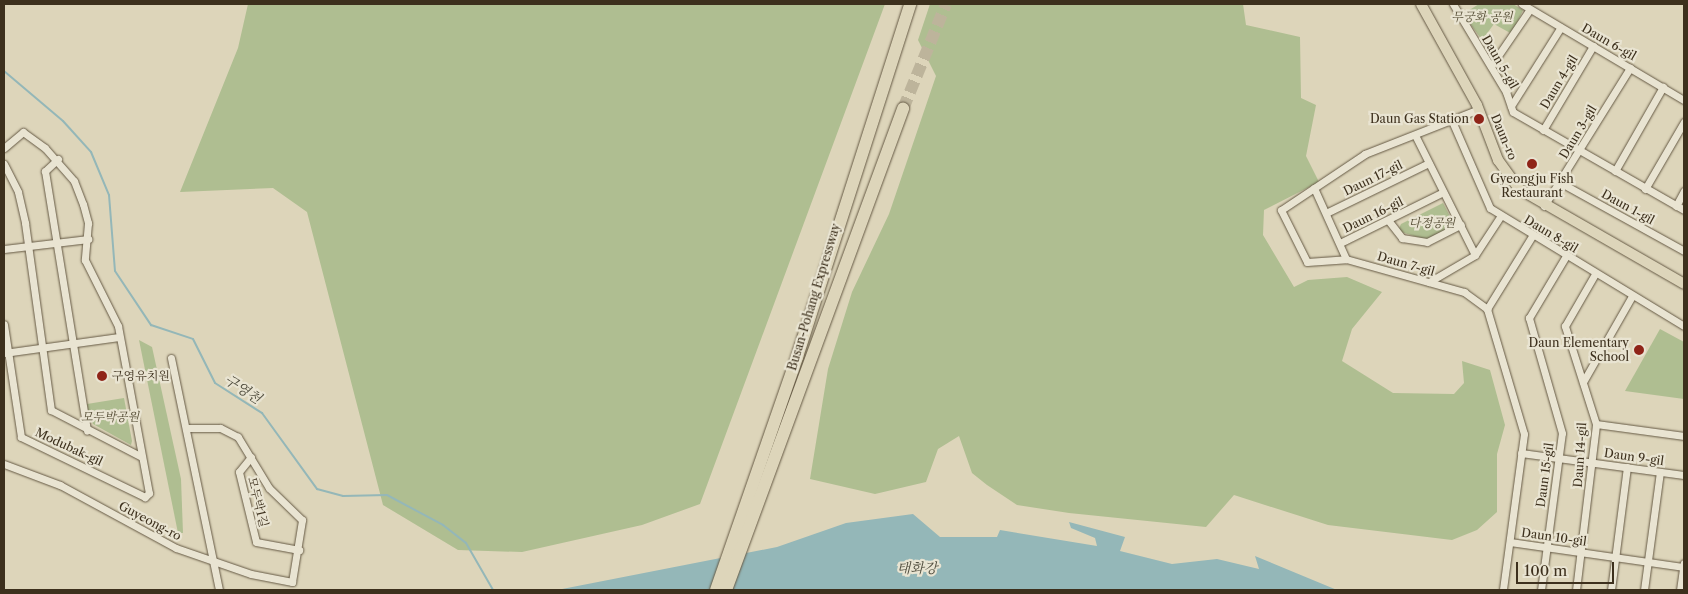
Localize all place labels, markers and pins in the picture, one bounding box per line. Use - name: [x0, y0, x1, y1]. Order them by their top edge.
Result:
- place label: Daun Gas Station: [1370, 112, 1469, 126]
- marker: Daun Gas Station: [1473, 113, 1485, 125]
- marker: Gyeongju Fish Restaurant: [1526, 158, 1538, 170]
- place label: Gyeongju Fish Restaurant: [1490, 172, 1574, 200]
- place label: Daun Elementary School: [1529, 336, 1629, 364]
- marker: Daun Elementary School: [1633, 344, 1645, 356]
- place label: 구영유치원: [112, 369, 170, 383]
- marker: 구영유치원: [96, 370, 108, 382]

